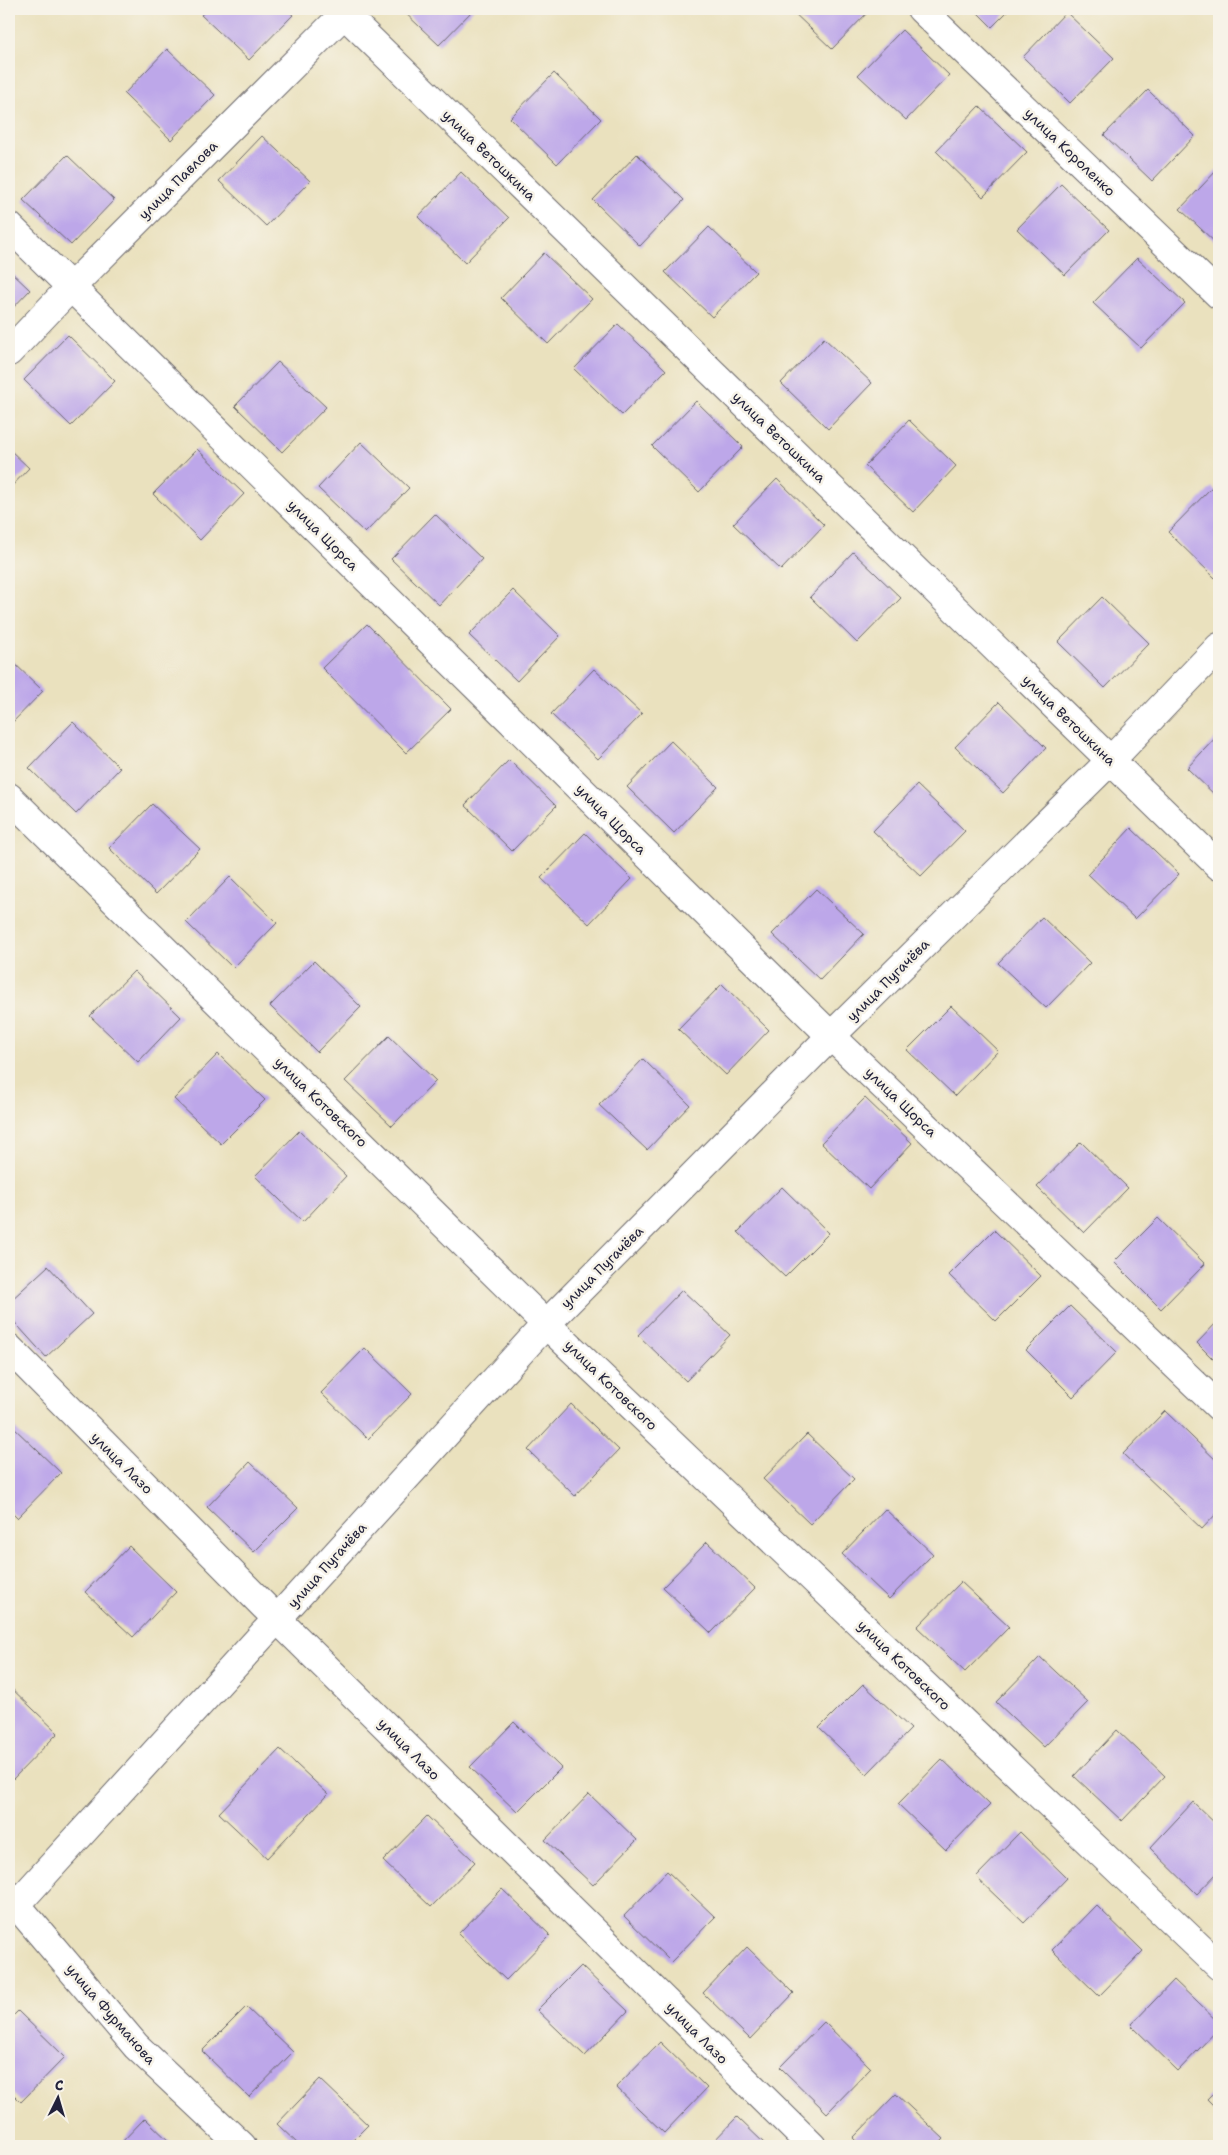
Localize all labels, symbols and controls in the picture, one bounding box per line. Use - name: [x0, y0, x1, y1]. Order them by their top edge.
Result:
- street label: улица Короленко: [1021, 104, 1119, 200]
- street label: улица Ветошкина: [438, 106, 540, 205]
- street label: улица Павлова: [135, 136, 222, 223]
- street label: улица Ветошкина: [728, 388, 830, 487]
- street label: улица Щорса: [284, 496, 362, 574]
- street label: улица Ветошкина: [1018, 671, 1120, 770]
- street label: улица Щорса: [572, 780, 650, 858]
- street label: улица Пугачёва: [843, 935, 933, 1025]
- street label: улица Котовского: [271, 1053, 371, 1151]
- street label: улица Щорса: [861, 1063, 941, 1141]
- street label: улица Пугачёва: [557, 1222, 647, 1312]
- street label: улица Котовского: [561, 1336, 661, 1434]
- street label: улица Лазо: [87, 1428, 157, 1498]
- street label: улица Пугачёва: [284, 1518, 370, 1612]
- street label: улица Котовского: [854, 1616, 954, 1714]
- street label: улица Лазо: [374, 1714, 444, 1784]
- street label: улица Фурманова: [62, 1960, 160, 2068]
- street label: улица Лазо: [662, 1998, 732, 2068]
- north arrow: [32, 2072, 82, 2122]
- text: С: [54, 2076, 64, 2094]

